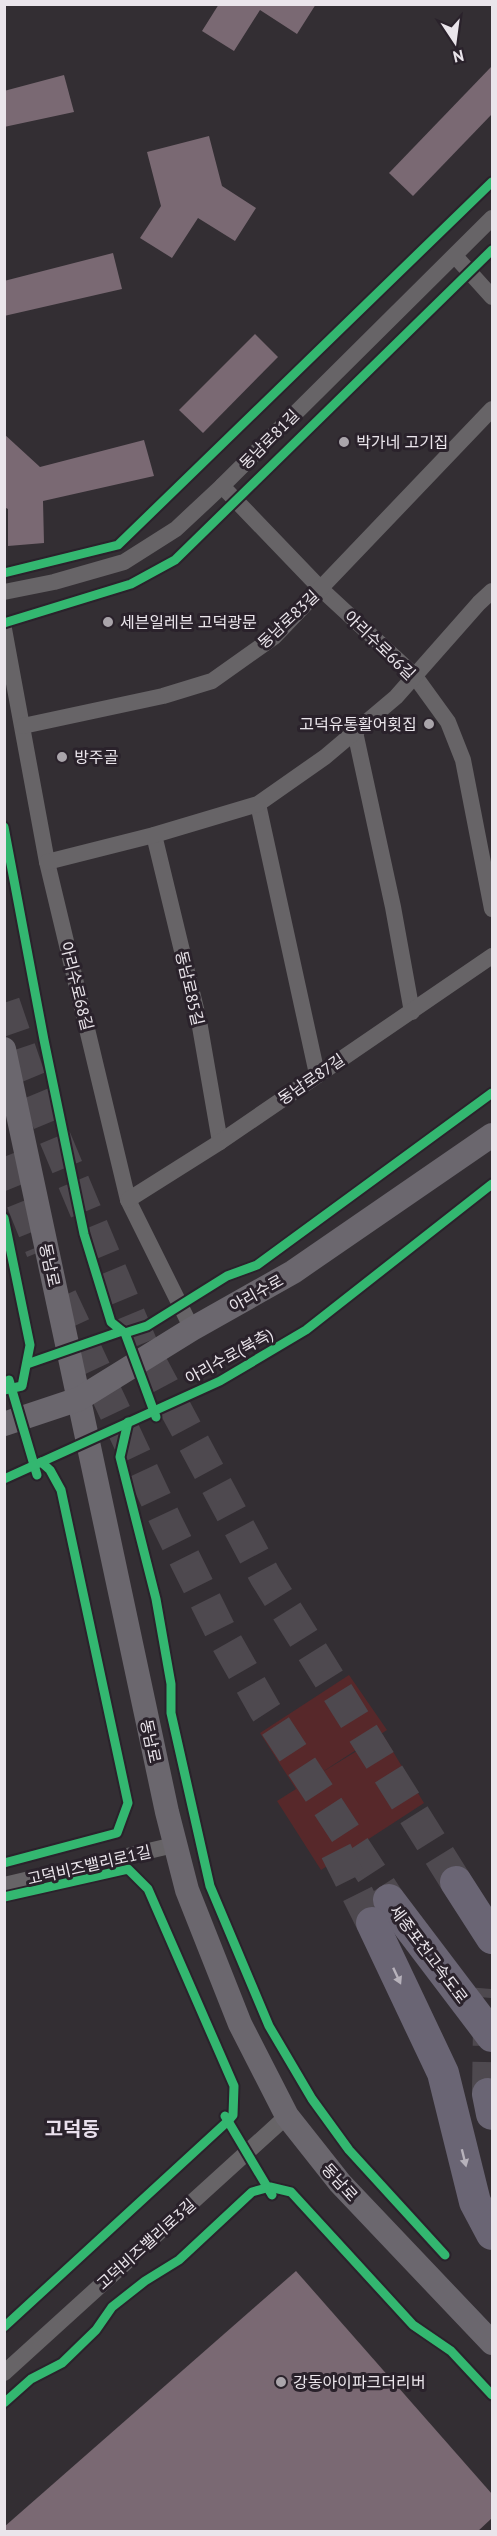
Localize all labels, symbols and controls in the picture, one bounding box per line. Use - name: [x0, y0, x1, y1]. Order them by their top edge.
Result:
- north arrow: [425, 12, 485, 72]
- text: N: [451, 46, 466, 68]
- street label: 동남로81길: [235, 405, 303, 473]
- place label: 박가네 고기집: [356, 432, 449, 452]
- marker: 박가네 고기집: [337, 435, 351, 449]
- street label: 동남로83길: [253, 586, 323, 652]
- street label: 아리수로66길: [340, 606, 420, 684]
- place label: 세븐일레븐 고덕광문: [120, 612, 257, 632]
- marker: 세븐일레븐 고덕광문: [101, 615, 115, 629]
- place label: 고덕유통활어횟집: [299, 714, 417, 734]
- marker: 고덕유통활어횟집: [422, 717, 436, 731]
- place label: 방주골: [74, 747, 118, 767]
- marker: 방주골: [55, 750, 69, 764]
- street label: 아리수로68길: [56, 939, 98, 1033]
- street label: 동남로85길: [172, 949, 208, 1027]
- street label: 동남로87길: [274, 1049, 348, 1109]
- street label: 동남로: [36, 1241, 64, 1289]
- street label: 아리수로: [225, 1270, 287, 1316]
- street label: 아리수로(북측): [182, 1324, 276, 1388]
- street label: 동남로: [137, 1717, 165, 1765]
- street label: 고덕비즈밸리로1길: [25, 1841, 153, 1889]
- street label: 세종포천고속도로: [386, 1901, 473, 2007]
- one-way arrow: [393, 1968, 402, 1985]
- district label: 고덕동: [44, 2116, 100, 2142]
- one-way arrow: [460, 2149, 470, 2167]
- street label: 동남로: [318, 2159, 362, 2205]
- street label: 고덕비즈밸리로3길: [92, 2194, 200, 2294]
- place label: 강동아이파크더리버: [293, 2372, 425, 2392]
- marker: 강동아이파크더리버: [274, 2375, 288, 2389]

